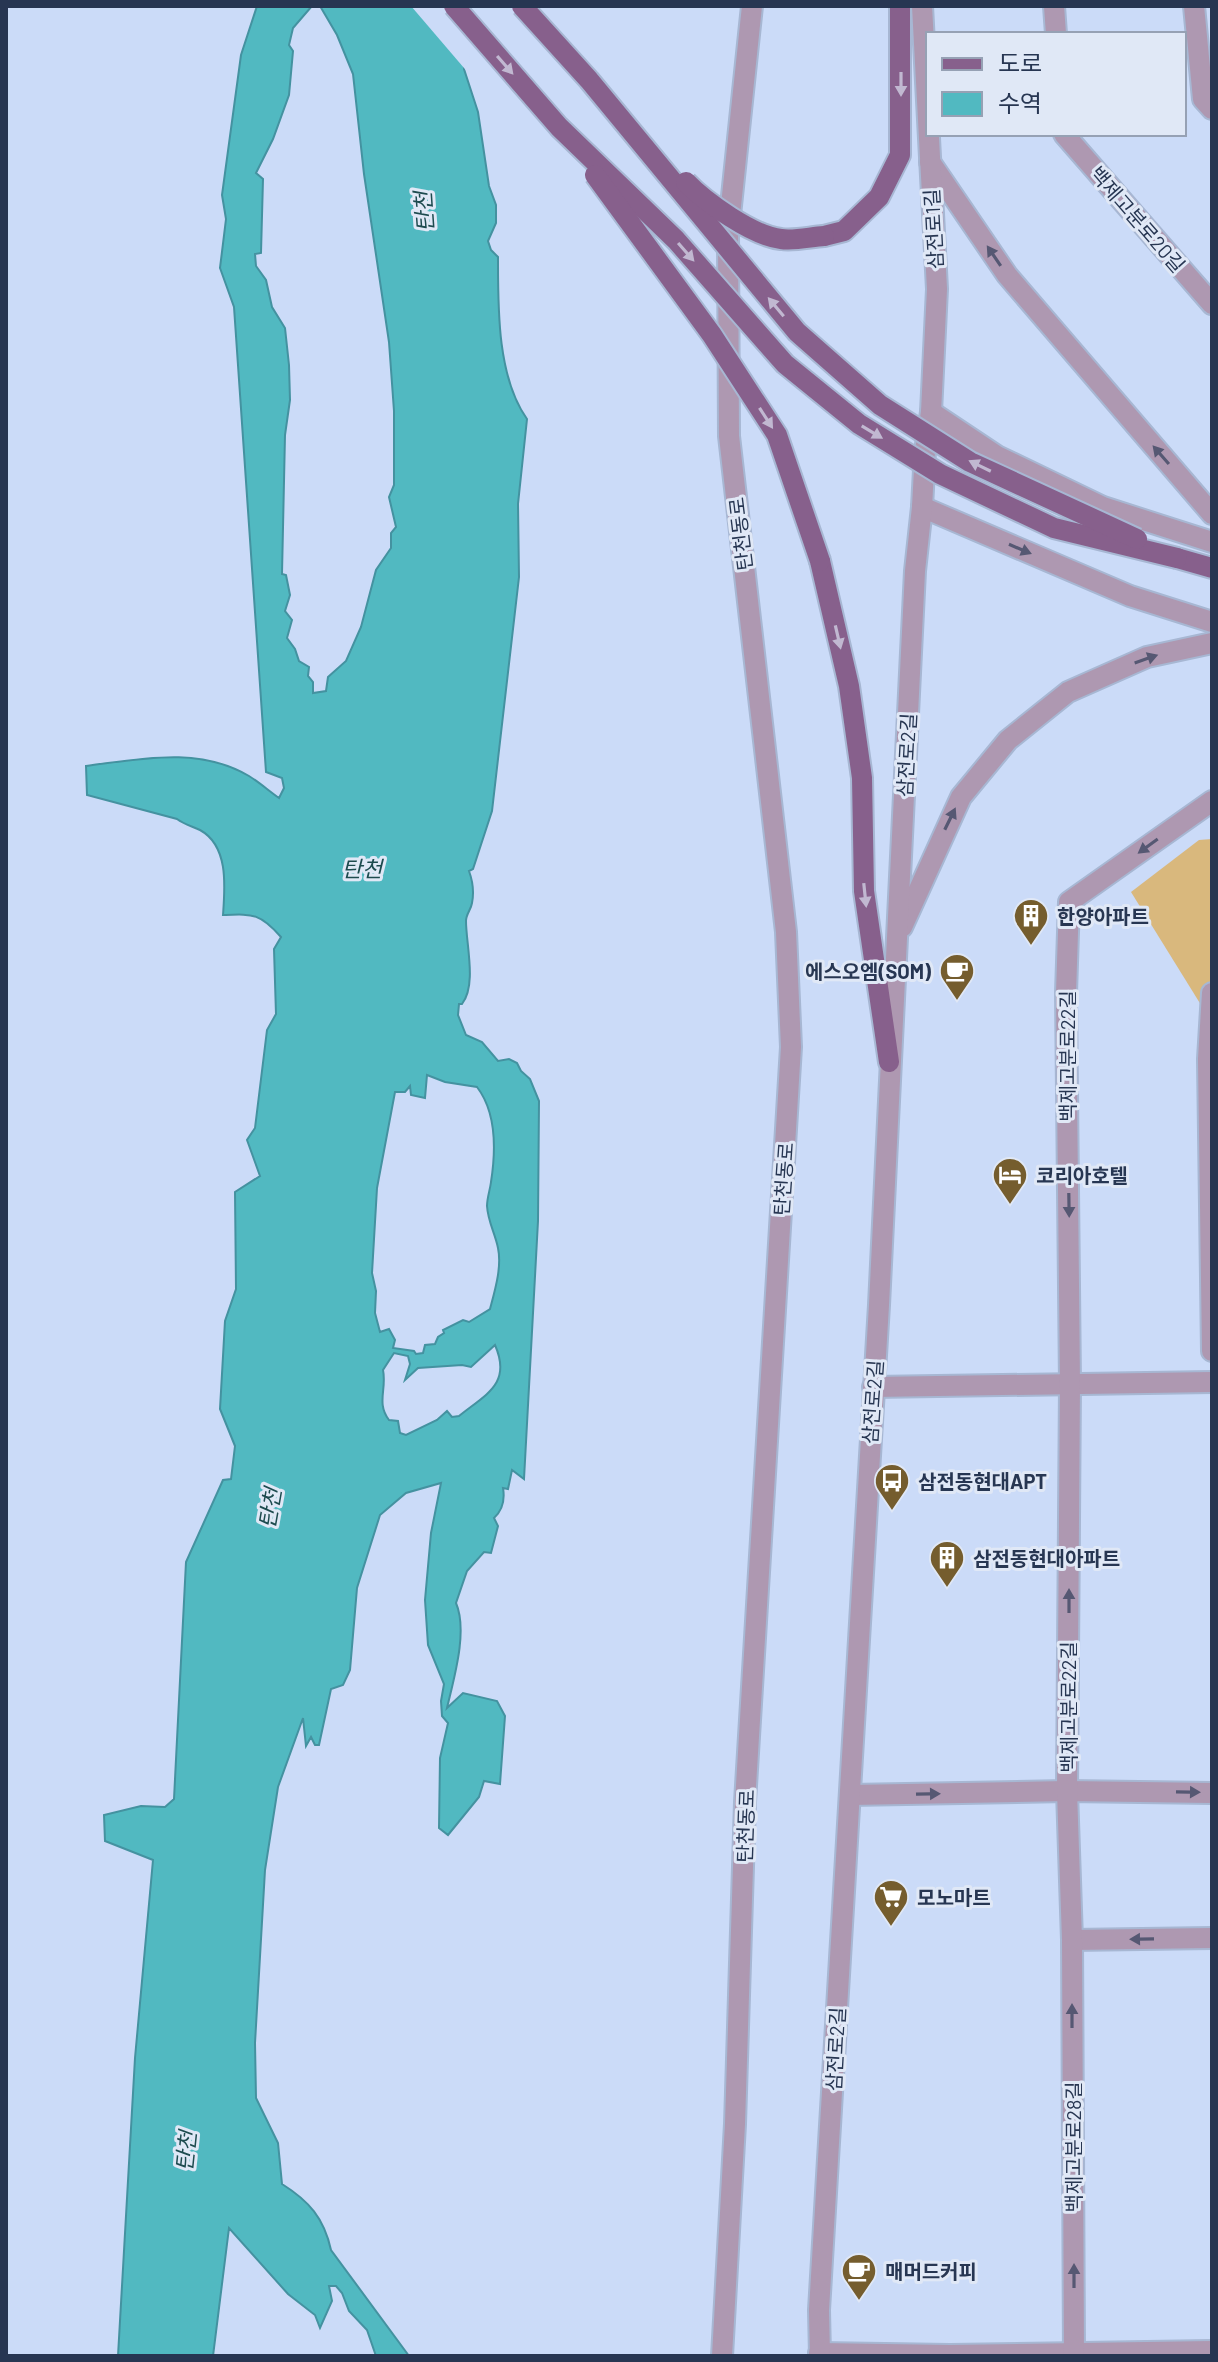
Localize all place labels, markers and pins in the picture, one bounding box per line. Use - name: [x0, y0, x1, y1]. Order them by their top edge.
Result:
- building icon: 한양아파트: [1012, 897, 1050, 947]
- place label: 한양아파트: [1057, 904, 1149, 928]
- cafe icon: 에스오엠(SOM): [938, 952, 976, 1002]
- place label: 에스오엠(SOM): [805, 959, 931, 983]
- hotel icon: 코리아호텔: [991, 1156, 1029, 1206]
- place label: 코리아호텔: [1036, 1163, 1128, 1187]
- bus stop icon: 삼전동현대APT: [873, 1462, 911, 1512]
- place label: 삼전동현대APT: [918, 1469, 1047, 1493]
- building icon: 삼전동현대아파트: [928, 1539, 966, 1589]
- place label: 삼전동현대아파트: [973, 1546, 1120, 1570]
- supermarket icon: 모노마트: [872, 1878, 910, 1928]
- place label: 모노마트: [917, 1885, 991, 1909]
- cafe icon: 매머드커피: [840, 2252, 878, 2302]
- place label: 매머드커피: [885, 2259, 977, 2283]

